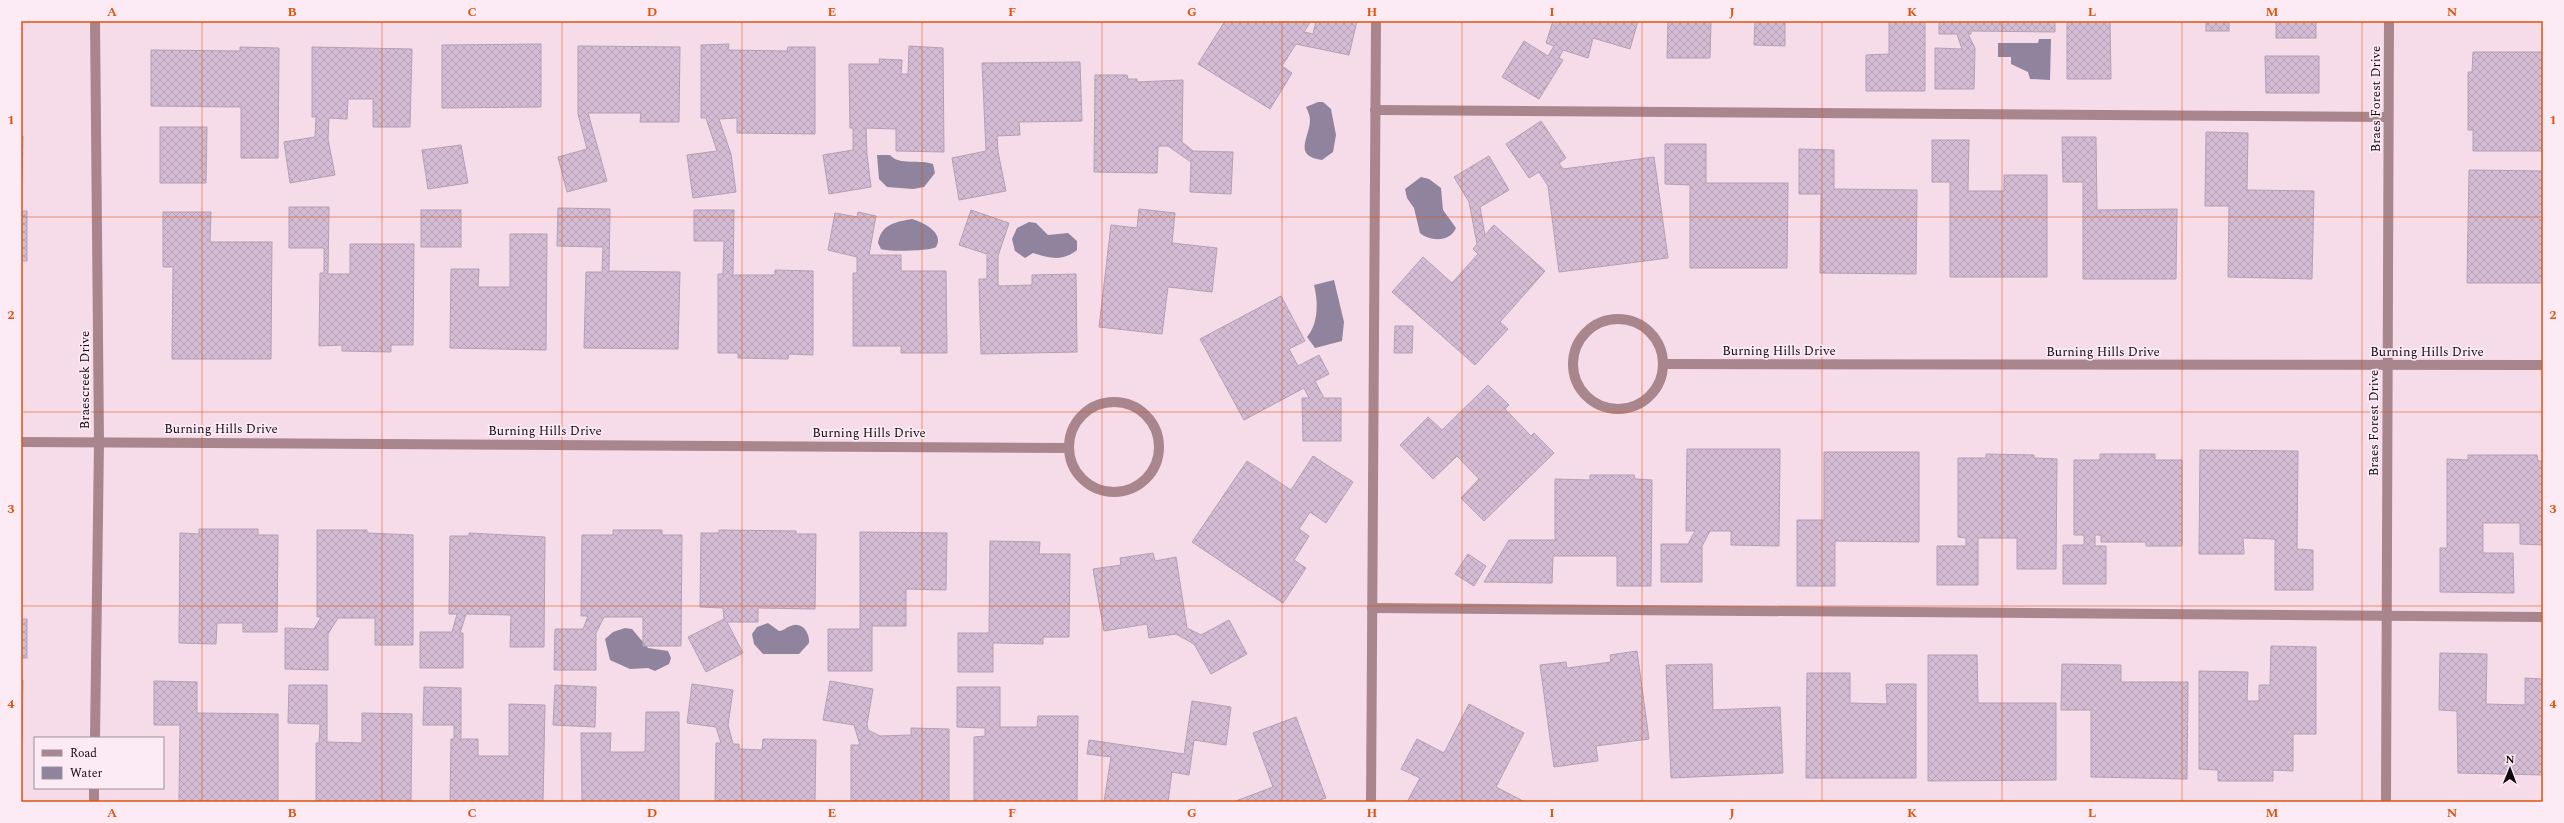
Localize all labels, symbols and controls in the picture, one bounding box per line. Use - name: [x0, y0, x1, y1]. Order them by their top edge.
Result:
- text: A: [107, 2, 117, 22]
- text: B: [287, 2, 297, 22]
- text: C: [467, 2, 477, 22]
- text: D: [647, 2, 657, 22]
- text: E: [828, 2, 837, 22]
- text: F: [1008, 2, 1016, 22]
- text: G: [1187, 2, 1197, 22]
- text: H: [1367, 2, 1378, 22]
- text: I: [1549, 2, 1555, 22]
- text: J: [1729, 2, 1735, 22]
- text: K: [1907, 2, 1917, 22]
- text: L: [2088, 2, 2096, 22]
- text: M: [2266, 2, 2279, 22]
- text: N: [2447, 2, 2458, 22]
- street label: Braes Forest Drive: [2366, 46, 2386, 152]
- text: 1: [7, 110, 15, 130]
- text: 1: [2549, 110, 2557, 130]
- text: 2: [7, 305, 15, 325]
- text: 2: [2549, 305, 2557, 325]
- street label: Braescreek Drive: [75, 331, 95, 429]
- street label: Burning Hills Drive: [1722, 341, 1836, 361]
- street label: Burning Hills Drive: [2046, 342, 2160, 362]
- street label: Burning Hills Drive: [2370, 342, 2484, 362]
- street label: Braes Forest Drive: [2364, 370, 2384, 476]
- street label: Burning Hills Drive: [164, 419, 278, 439]
- street label: Burning Hills Drive: [488, 421, 602, 441]
- street label: Burning Hills Drive: [812, 423, 926, 443]
- text: 3: [7, 499, 15, 519]
- text: 3: [2549, 499, 2557, 519]
- text: 4: [7, 694, 15, 714]
- text: 4: [2549, 694, 2557, 714]
- legend: [34, 737, 164, 789]
- text: Road: [70, 744, 97, 763]
- north arrow: [2490, 749, 2530, 789]
- text: N: [2506, 751, 2515, 768]
- text: Water: [70, 764, 102, 783]
- text: A: [107, 803, 117, 823]
- text: B: [287, 803, 297, 823]
- text: C: [467, 803, 477, 823]
- text: D: [647, 803, 657, 823]
- text: E: [828, 803, 837, 823]
- text: F: [1008, 803, 1016, 823]
- text: G: [1187, 803, 1197, 823]
- text: H: [1367, 803, 1378, 823]
- text: I: [1549, 803, 1555, 823]
- text: J: [1729, 803, 1735, 823]
- text: K: [1907, 803, 1917, 823]
- text: L: [2088, 803, 2096, 823]
- text: M: [2266, 803, 2279, 823]
- text: N: [2447, 803, 2458, 823]

